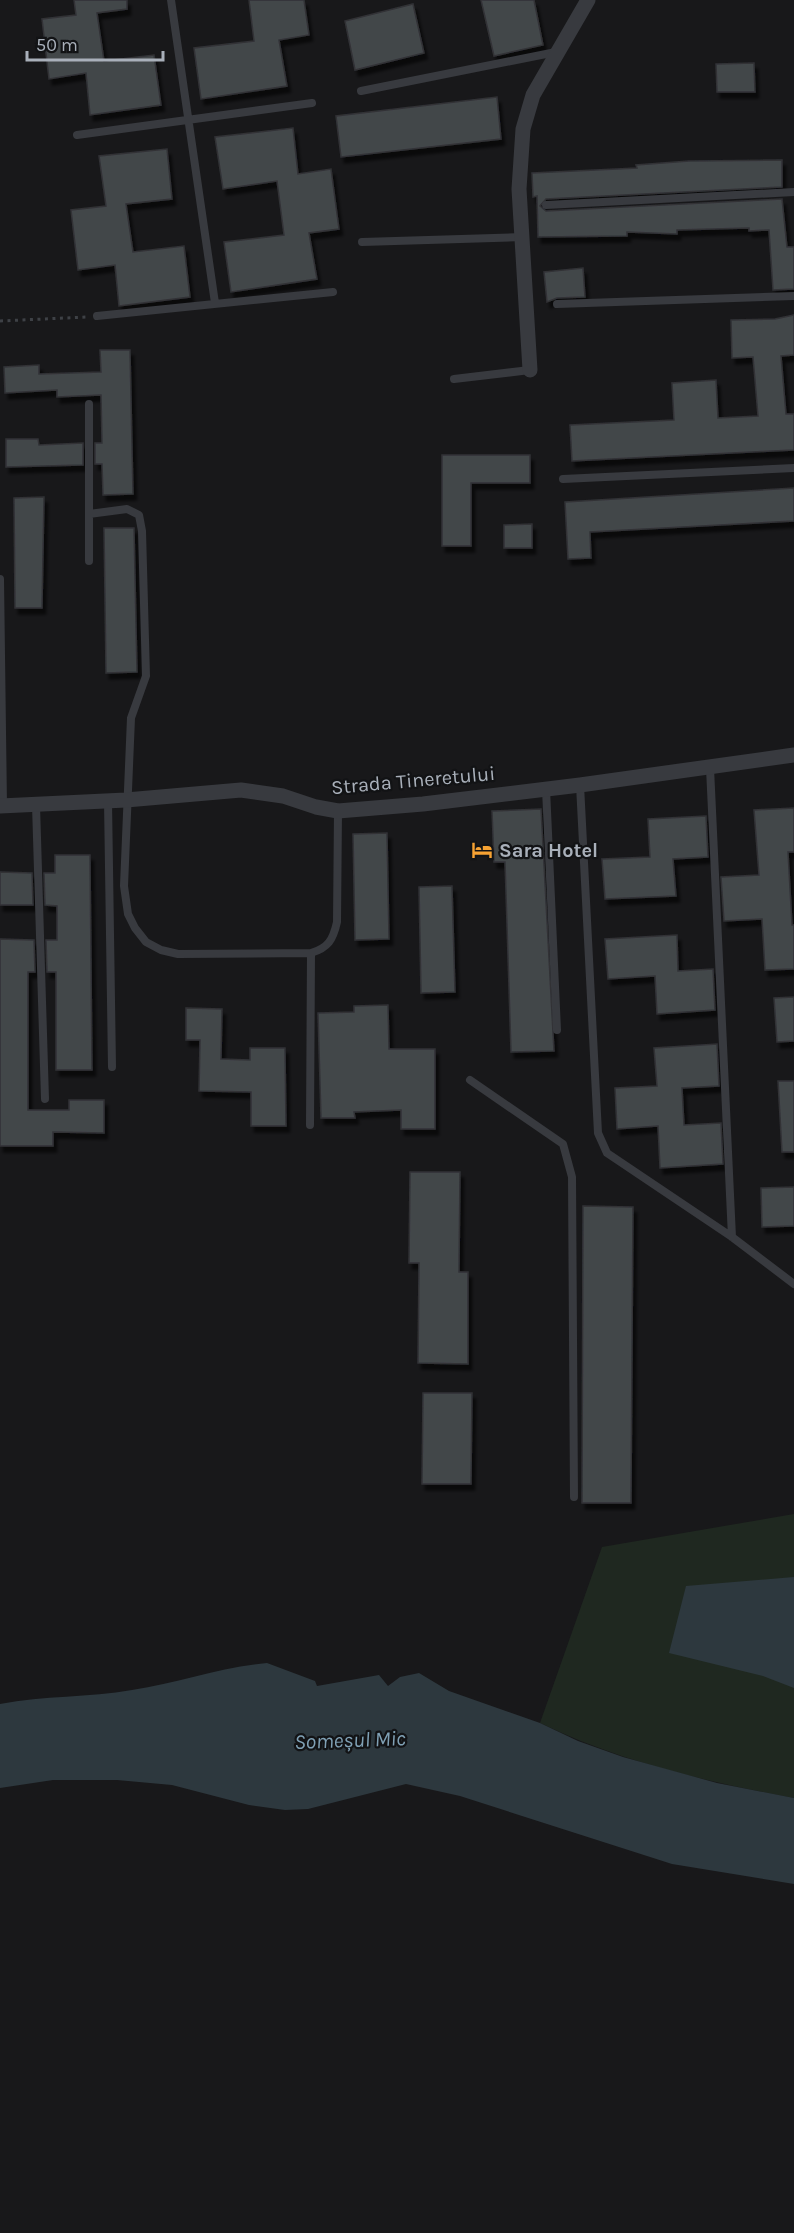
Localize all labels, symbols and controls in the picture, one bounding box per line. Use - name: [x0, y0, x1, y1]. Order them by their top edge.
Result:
- scale bar: [27, 24, 164, 62]
- text: 50 m: [36, 34, 78, 56]
- street label: Strada Tineretului: [330, 762, 496, 799]
- hotel icon: Sara Hotel: [470, 838, 494, 862]
- place label: Sara Hotel: [499, 839, 598, 862]
- water label: Someșul Mic: [294, 1726, 406, 1754]

